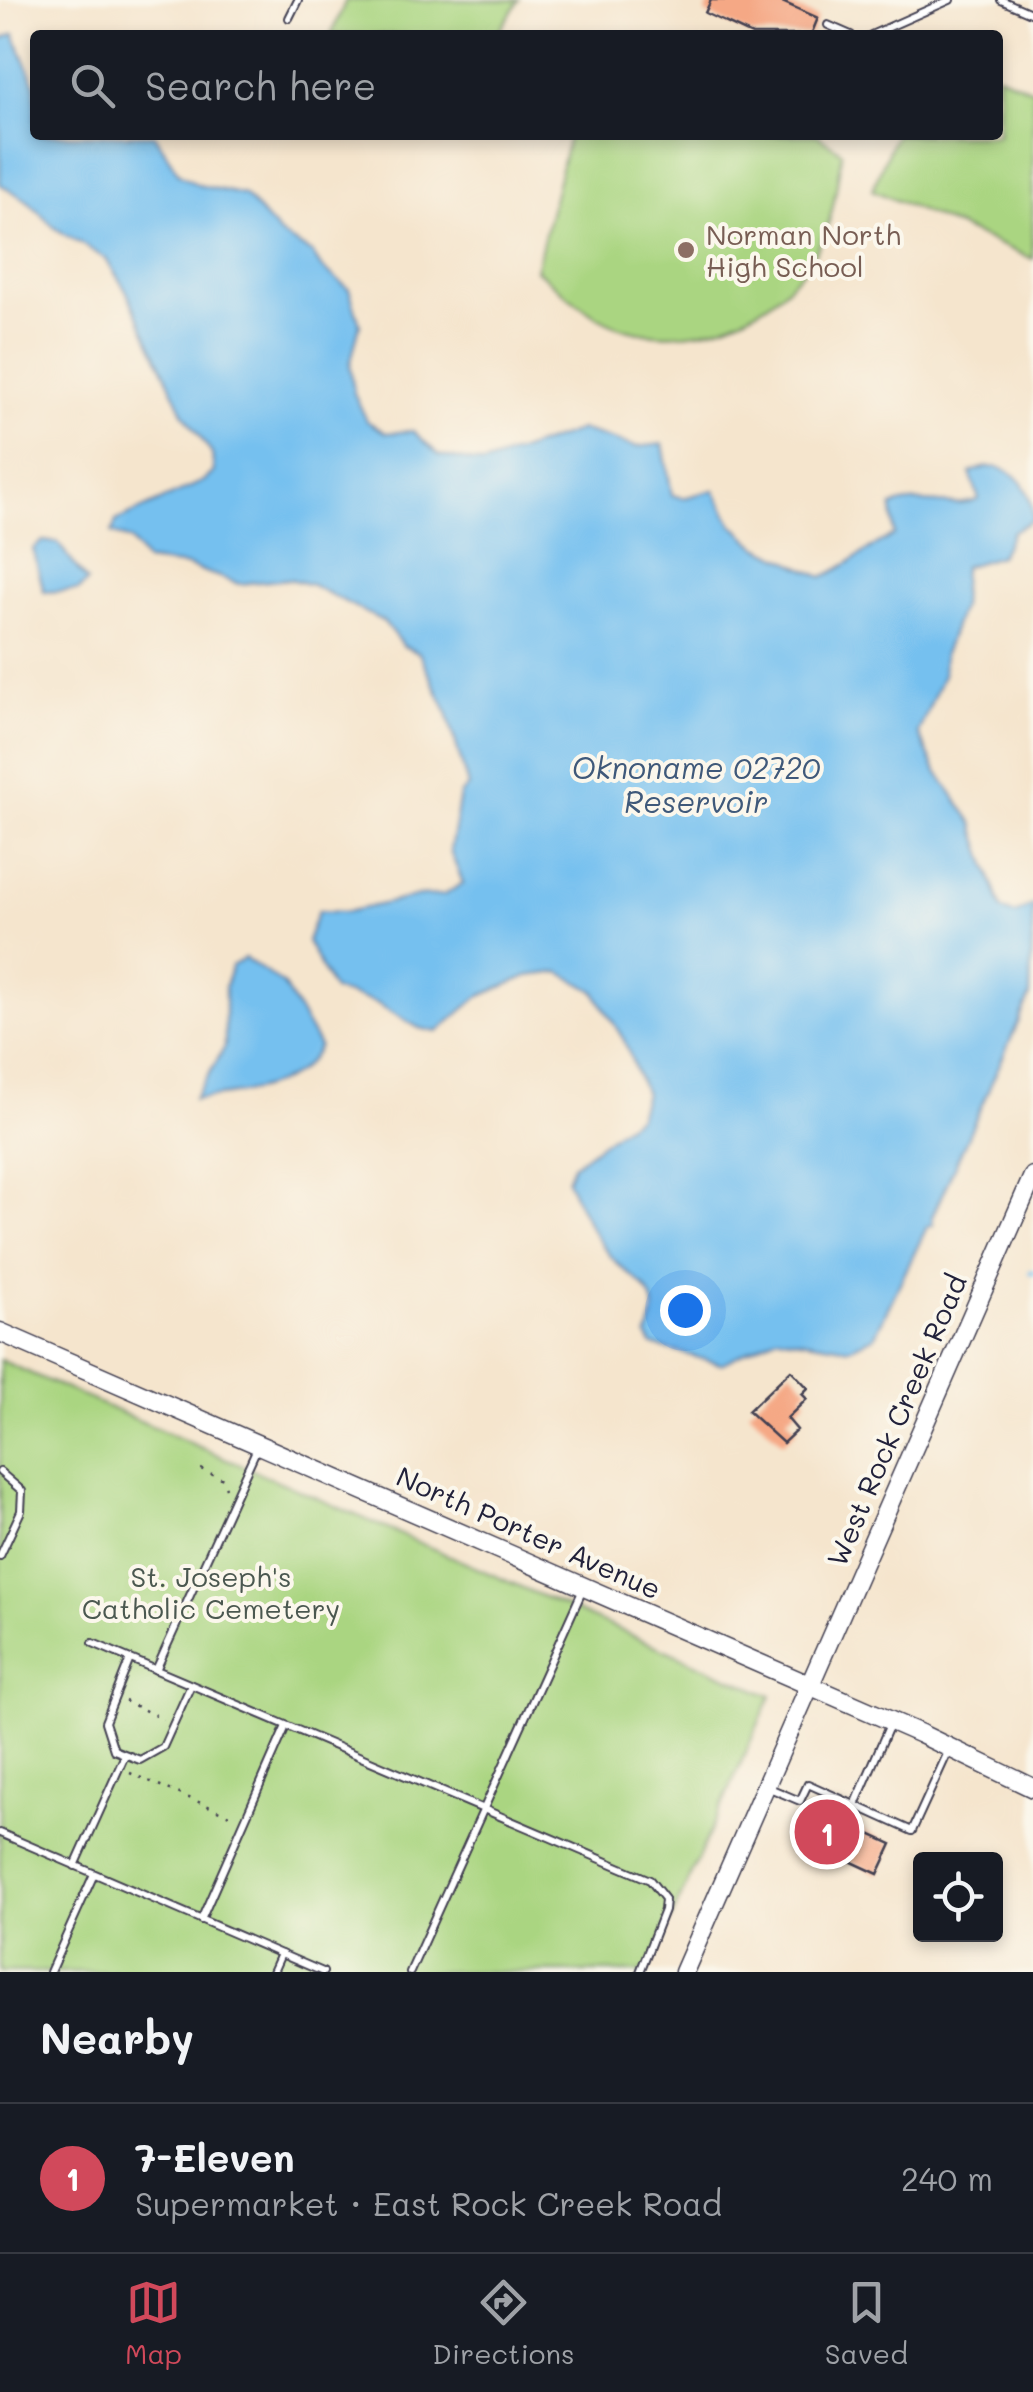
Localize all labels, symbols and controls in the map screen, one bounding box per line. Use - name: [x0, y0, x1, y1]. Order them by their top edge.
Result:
- search box: [30, 30, 1003, 140]
- icon: search: [65, 58, 120, 113]
- text: Search here: [145, 60, 376, 110]
- place label: Norman North High School: [706, 216, 901, 284]
- marker: Norman North High School: [675, 239, 697, 261]
- water label: Oknoname 02720 Reservoir: [572, 747, 821, 821]
- street label: West Rock Creek Road: [818, 1268, 974, 1572]
- your location: [660, 1285, 711, 1336]
- street label: North Porter Avenue: [391, 1457, 667, 1607]
- park label: St. Joseph's Catholic Cemetery: [82, 1558, 340, 1626]
- pin: 1: [794, 1794, 860, 1870]
- map controls: [913, 1852, 1003, 1942]
- button: locate: [913, 1852, 1003, 1942]
- text: Nearby: [40, 2010, 194, 2065]
- text: 7-Eleven: [135, 2132, 295, 2182]
- text: 1: [65, 2157, 80, 2199]
- text: 240 m: [901, 2157, 993, 2199]
- text: Supermarket · East Rock Creek Road: [135, 2182, 722, 2224]
- tab: Map: [125, 2275, 182, 2371]
- tab: Directions: [432, 2275, 575, 2371]
- tab: Saved: [825, 2275, 908, 2371]

